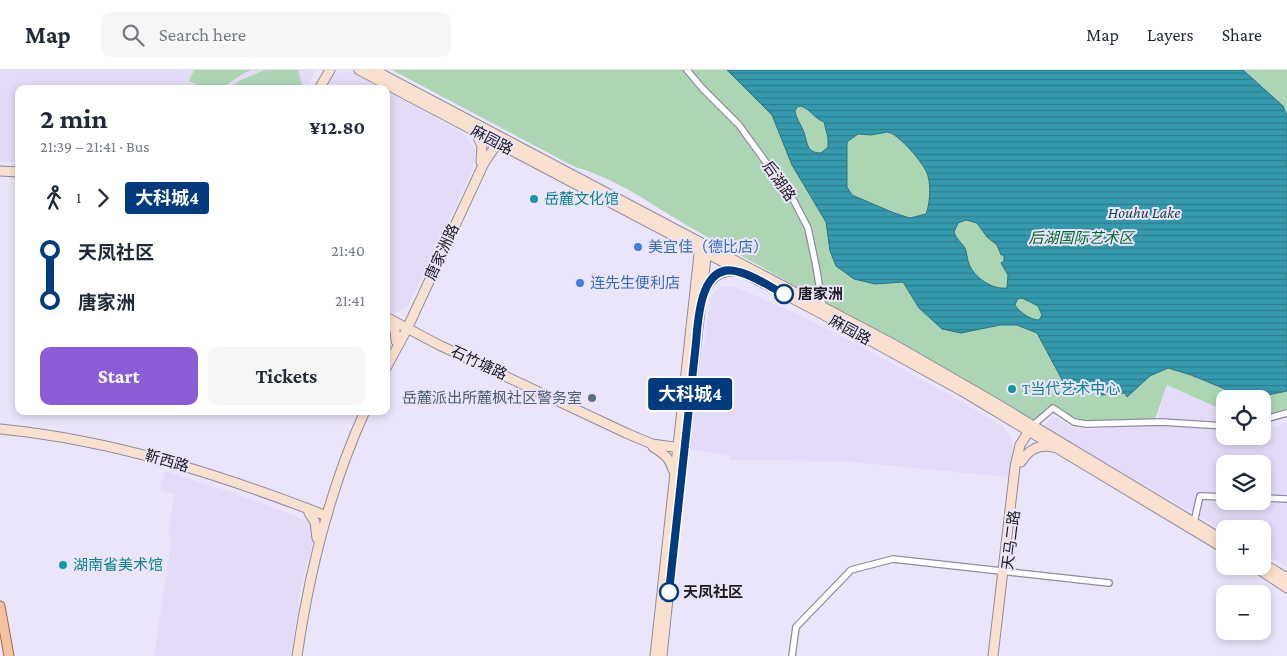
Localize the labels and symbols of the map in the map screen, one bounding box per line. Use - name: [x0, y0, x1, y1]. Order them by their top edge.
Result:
- street label: 麻园路: [468, 122, 516, 158]
- street label: 后湖路: [760, 158, 798, 204]
- place label: 岳麓文化馆: [544, 190, 619, 207]
- marker: 岳麓文化馆: [528, 193, 540, 205]
- water label: Houhu Lake: [1108, 204, 1180, 221]
- street label: 唐家洲路: [421, 221, 462, 283]
- park label: 后湖国际艺术区: [1028, 230, 1135, 246]
- place label: 美宜佳（德比店）: [648, 238, 768, 255]
- marker: 美宜佳（德比店）: [632, 241, 644, 253]
- place label: 连先生便利店: [590, 275, 680, 291]
- marker: 连先生便利店: [574, 277, 586, 289]
- marker: 唐家洲: [774, 284, 794, 304]
- place label: 唐家洲: [798, 286, 843, 302]
- street label: 麻园路: [826, 312, 874, 348]
- street label: 石竹塘路: [448, 342, 510, 383]
- line badge: 大科城4: [655, 378, 725, 410]
- place label: T当代艺术中心: [1022, 380, 1120, 397]
- marker: T当代艺术中心: [1006, 383, 1018, 395]
- place label: 岳麓派出所麓枫社区警务室: [402, 390, 582, 406]
- marker: 岳麓派出所麓枫社区警务室: [586, 392, 598, 404]
- street label: 靳西路: [143, 447, 191, 475]
- street label: 天马二路: [999, 509, 1023, 571]
- place label: 湖南省美术馆: [73, 557, 163, 573]
- marker: 湖南省美术馆: [57, 559, 69, 571]
- marker: 天凤社区: [659, 582, 679, 602]
- place label: 天凤社区: [683, 583, 743, 600]

